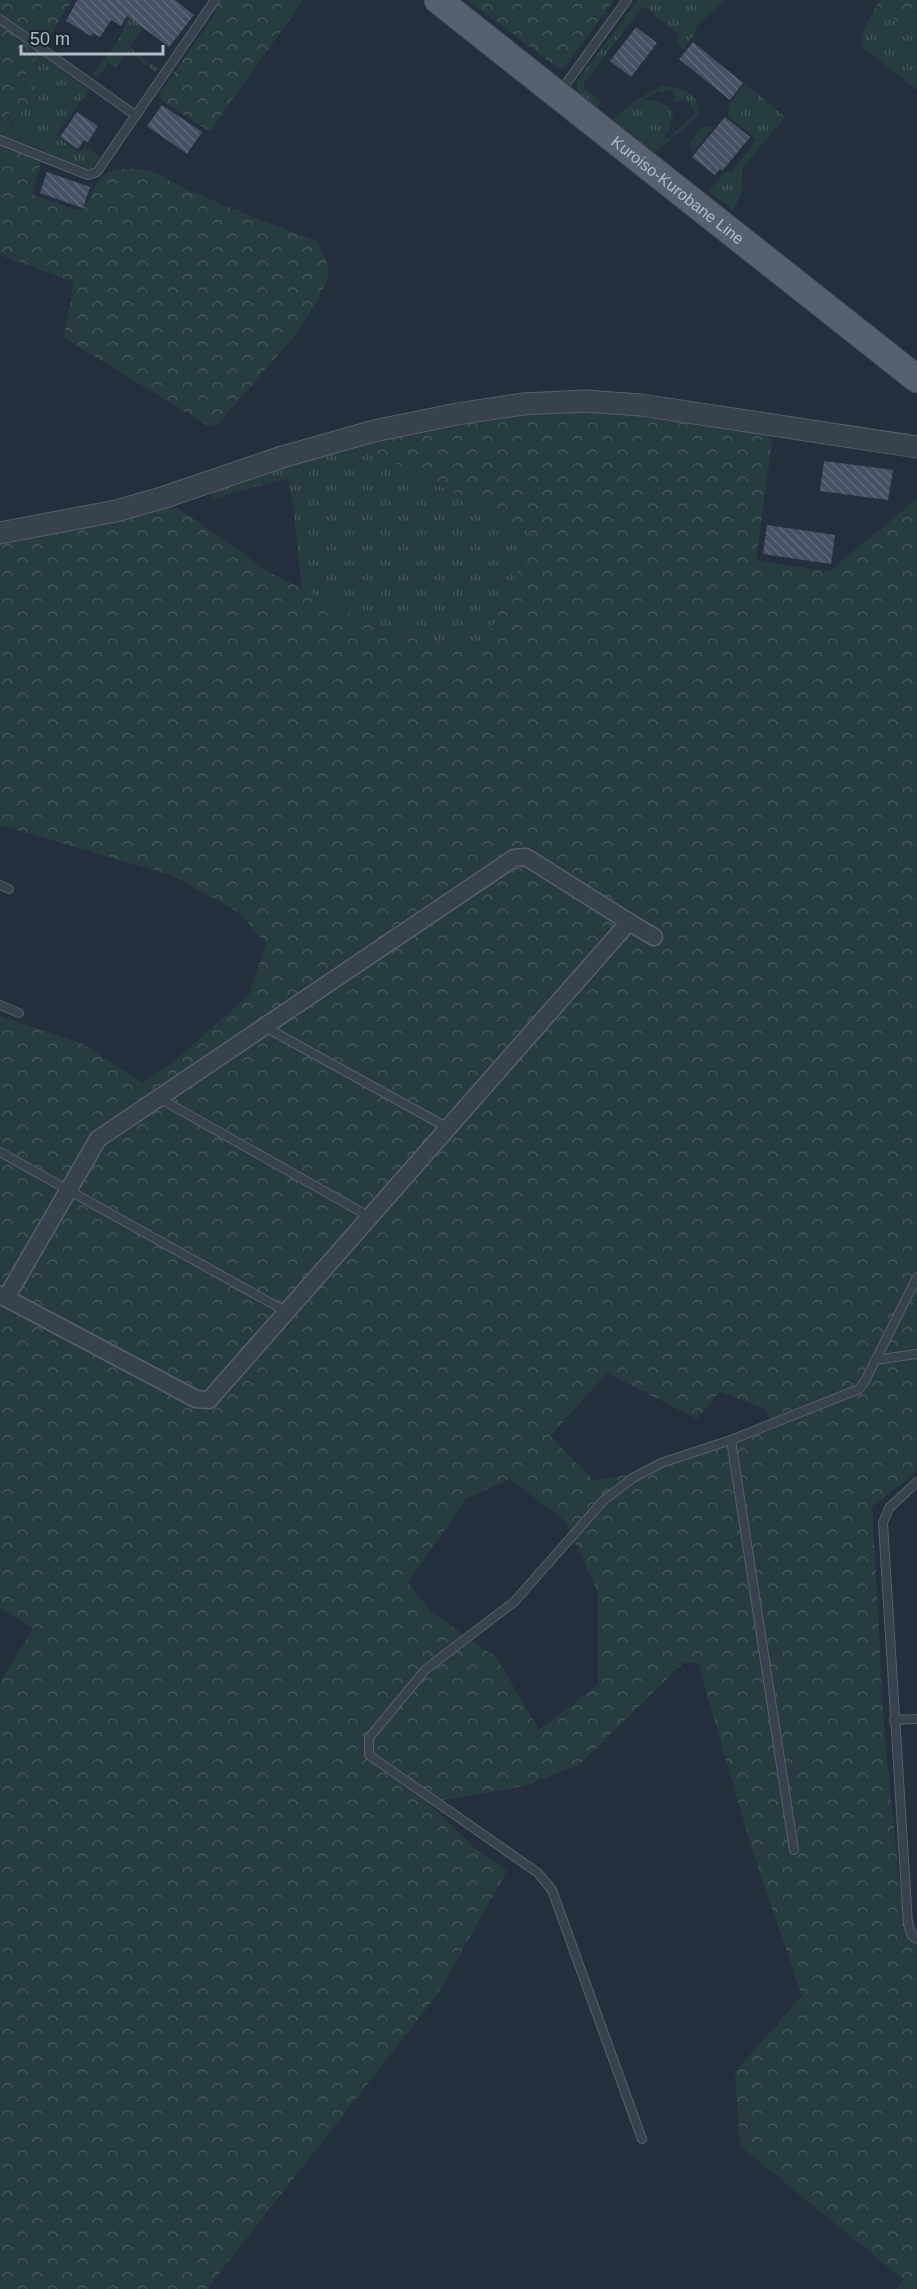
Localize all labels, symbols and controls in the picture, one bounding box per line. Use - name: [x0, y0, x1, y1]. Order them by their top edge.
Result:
- scale bar: [21, 18, 164, 56]
- text: 50 m: [30, 29, 70, 49]
- street label: Kuroiso-Kurobane Line: [608, 133, 747, 248]

